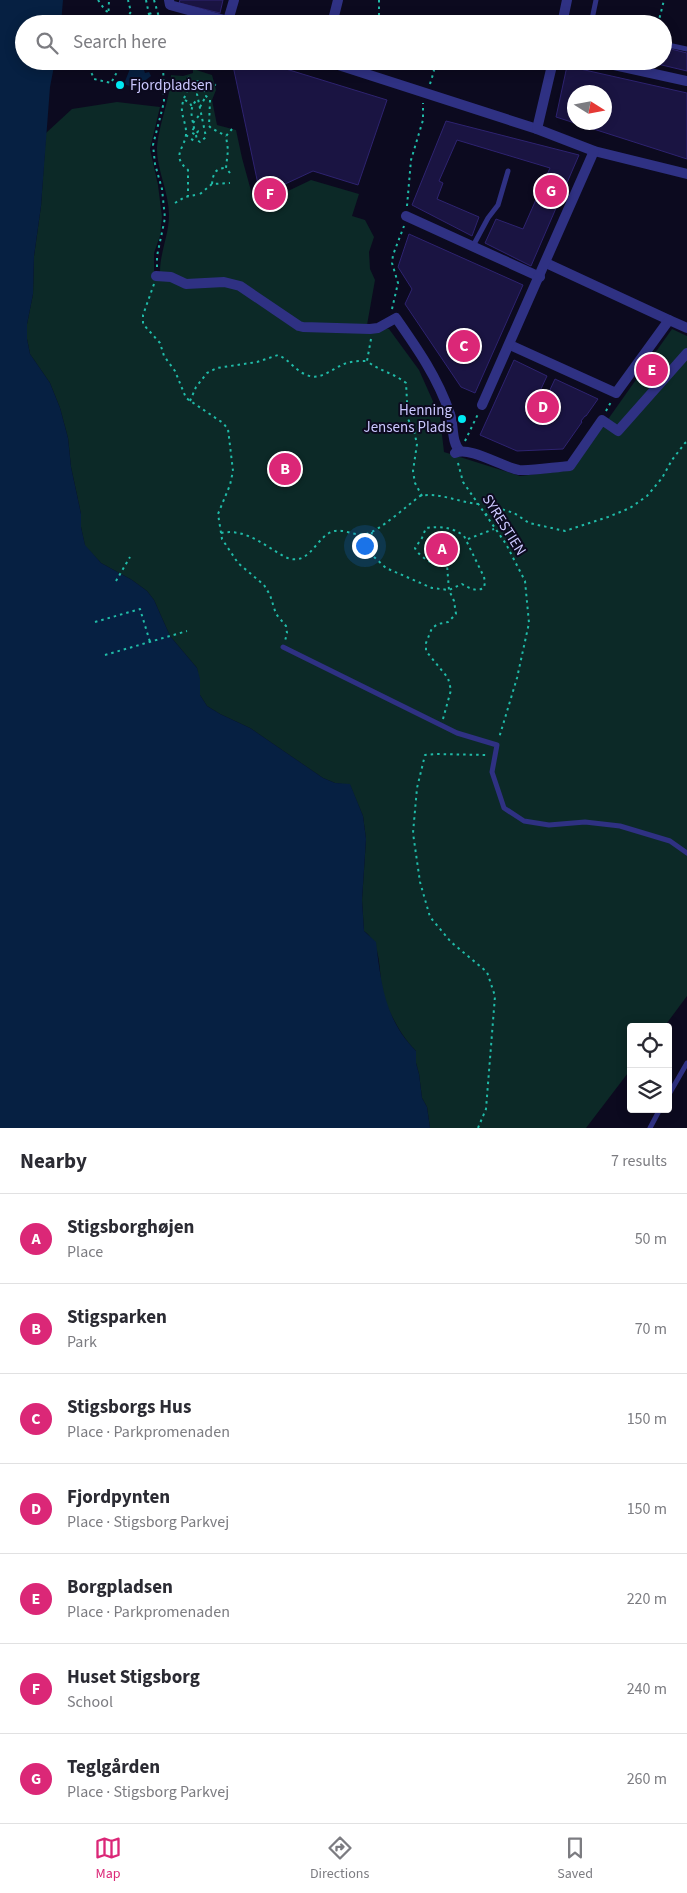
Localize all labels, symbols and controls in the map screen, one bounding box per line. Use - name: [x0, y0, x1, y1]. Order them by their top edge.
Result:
- search box: [15, 15, 672, 70]
- icon: search: [33, 29, 61, 57]
- text: Search here: [73, 29, 167, 56]
- place label: Fjordpladsen: [130, 75, 213, 96]
- marker: Fjordpladsen: [114, 79, 126, 91]
- north arrow: [567, 85, 612, 130]
- pin: G: [535, 172, 567, 210]
- pin: F: [254, 175, 286, 213]
- pin: C: [448, 327, 480, 365]
- pin: E: [636, 351, 668, 389]
- pin: D: [527, 388, 559, 426]
- place label: Henning Jensens Plads: [363, 400, 452, 438]
- marker: Henning Jensens Plads: [456, 413, 468, 425]
- pin: B: [269, 450, 301, 488]
- street label: SYRESTIEN: [477, 490, 531, 560]
- pin: A: [426, 530, 458, 568]
- your location: [352, 533, 378, 559]
- map controls: [627, 1023, 672, 1113]
- button: locate: [627, 1023, 672, 1068]
- button: layers: [627, 1068, 672, 1113]
- text: Nearby: [20, 1146, 87, 1176]
- text: 7 results: [611, 1150, 667, 1172]
- text: Stigsborghøjen: [67, 1214, 194, 1241]
- text: A: [31, 1228, 41, 1250]
- text: 50 m: [635, 1228, 667, 1250]
- text: Place: [67, 1241, 103, 1263]
- text: Stigsparken: [67, 1304, 167, 1331]
- text: B: [31, 1318, 41, 1340]
- text: 70 m: [635, 1318, 667, 1340]
- text: Park: [67, 1331, 97, 1353]
- text: Stigsborgs Hus: [67, 1394, 191, 1421]
- text: C: [31, 1408, 41, 1430]
- text: 150 m: [627, 1408, 667, 1430]
- text: Place · Parkpromenaden: [67, 1421, 230, 1443]
- text: Fjordpynten: [67, 1484, 170, 1511]
- text: D: [31, 1498, 41, 1520]
- text: 150 m: [627, 1498, 667, 1520]
- text: Place · Stigsborg Parkvej: [67, 1511, 229, 1533]
- text: Borgpladsen: [67, 1574, 173, 1601]
- text: E: [32, 1588, 40, 1610]
- text: 220 m: [627, 1588, 667, 1610]
- text: Place · Parkpromenaden: [67, 1601, 230, 1623]
- text: Huset Stigsborg: [67, 1664, 200, 1691]
- text: F: [32, 1678, 40, 1700]
- text: 240 m: [627, 1678, 667, 1700]
- text: School: [67, 1691, 113, 1713]
- text: Teglgården: [67, 1754, 160, 1781]
- text: G: [31, 1768, 41, 1790]
- text: 260 m: [627, 1768, 667, 1790]
- text: Place · Stigsborg Parkvej: [67, 1781, 229, 1803]
- tab: Map: [94, 1834, 122, 1884]
- tab: Directions: [310, 1834, 369, 1884]
- tab: Saved: [557, 1834, 593, 1884]

